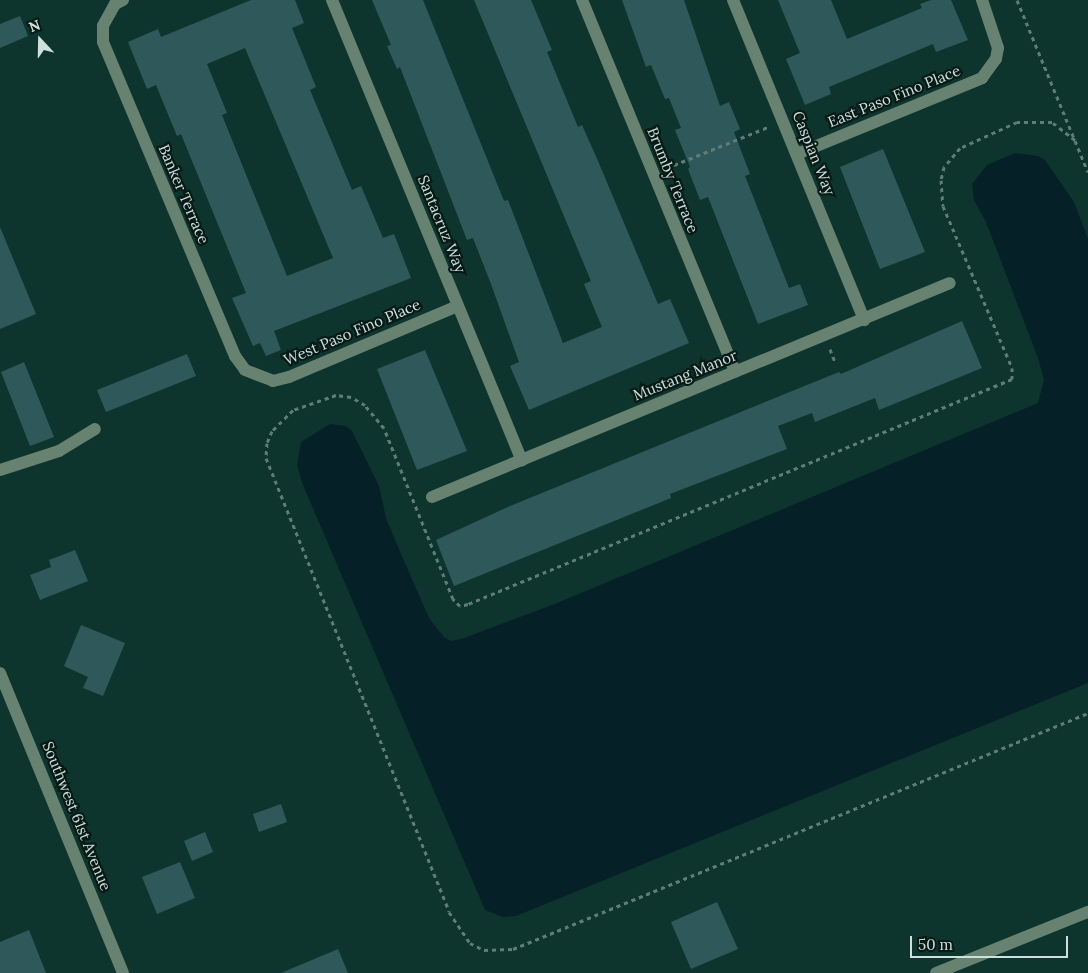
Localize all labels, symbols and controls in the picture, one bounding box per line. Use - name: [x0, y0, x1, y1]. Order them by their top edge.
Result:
- north arrow: [15, 15, 65, 65]
- text: N: [26, 16, 43, 36]
- street label: East Paso Fino Place: [825, 61, 963, 131]
- street label: Caspian Way: [789, 108, 839, 198]
- street label: Brumby Terrace: [644, 125, 702, 235]
- street label: Banker Terrace: [155, 142, 213, 246]
- street label: Santacruz Way: [414, 173, 470, 275]
- street label: West Paso Fino Place: [281, 295, 423, 369]
- street label: Mustang Manor: [630, 346, 740, 404]
- street label: Southwest 61st Avenue: [39, 739, 115, 893]
- scale bar: [913, 926, 1070, 958]
- text: 50 m: [918, 935, 953, 954]

